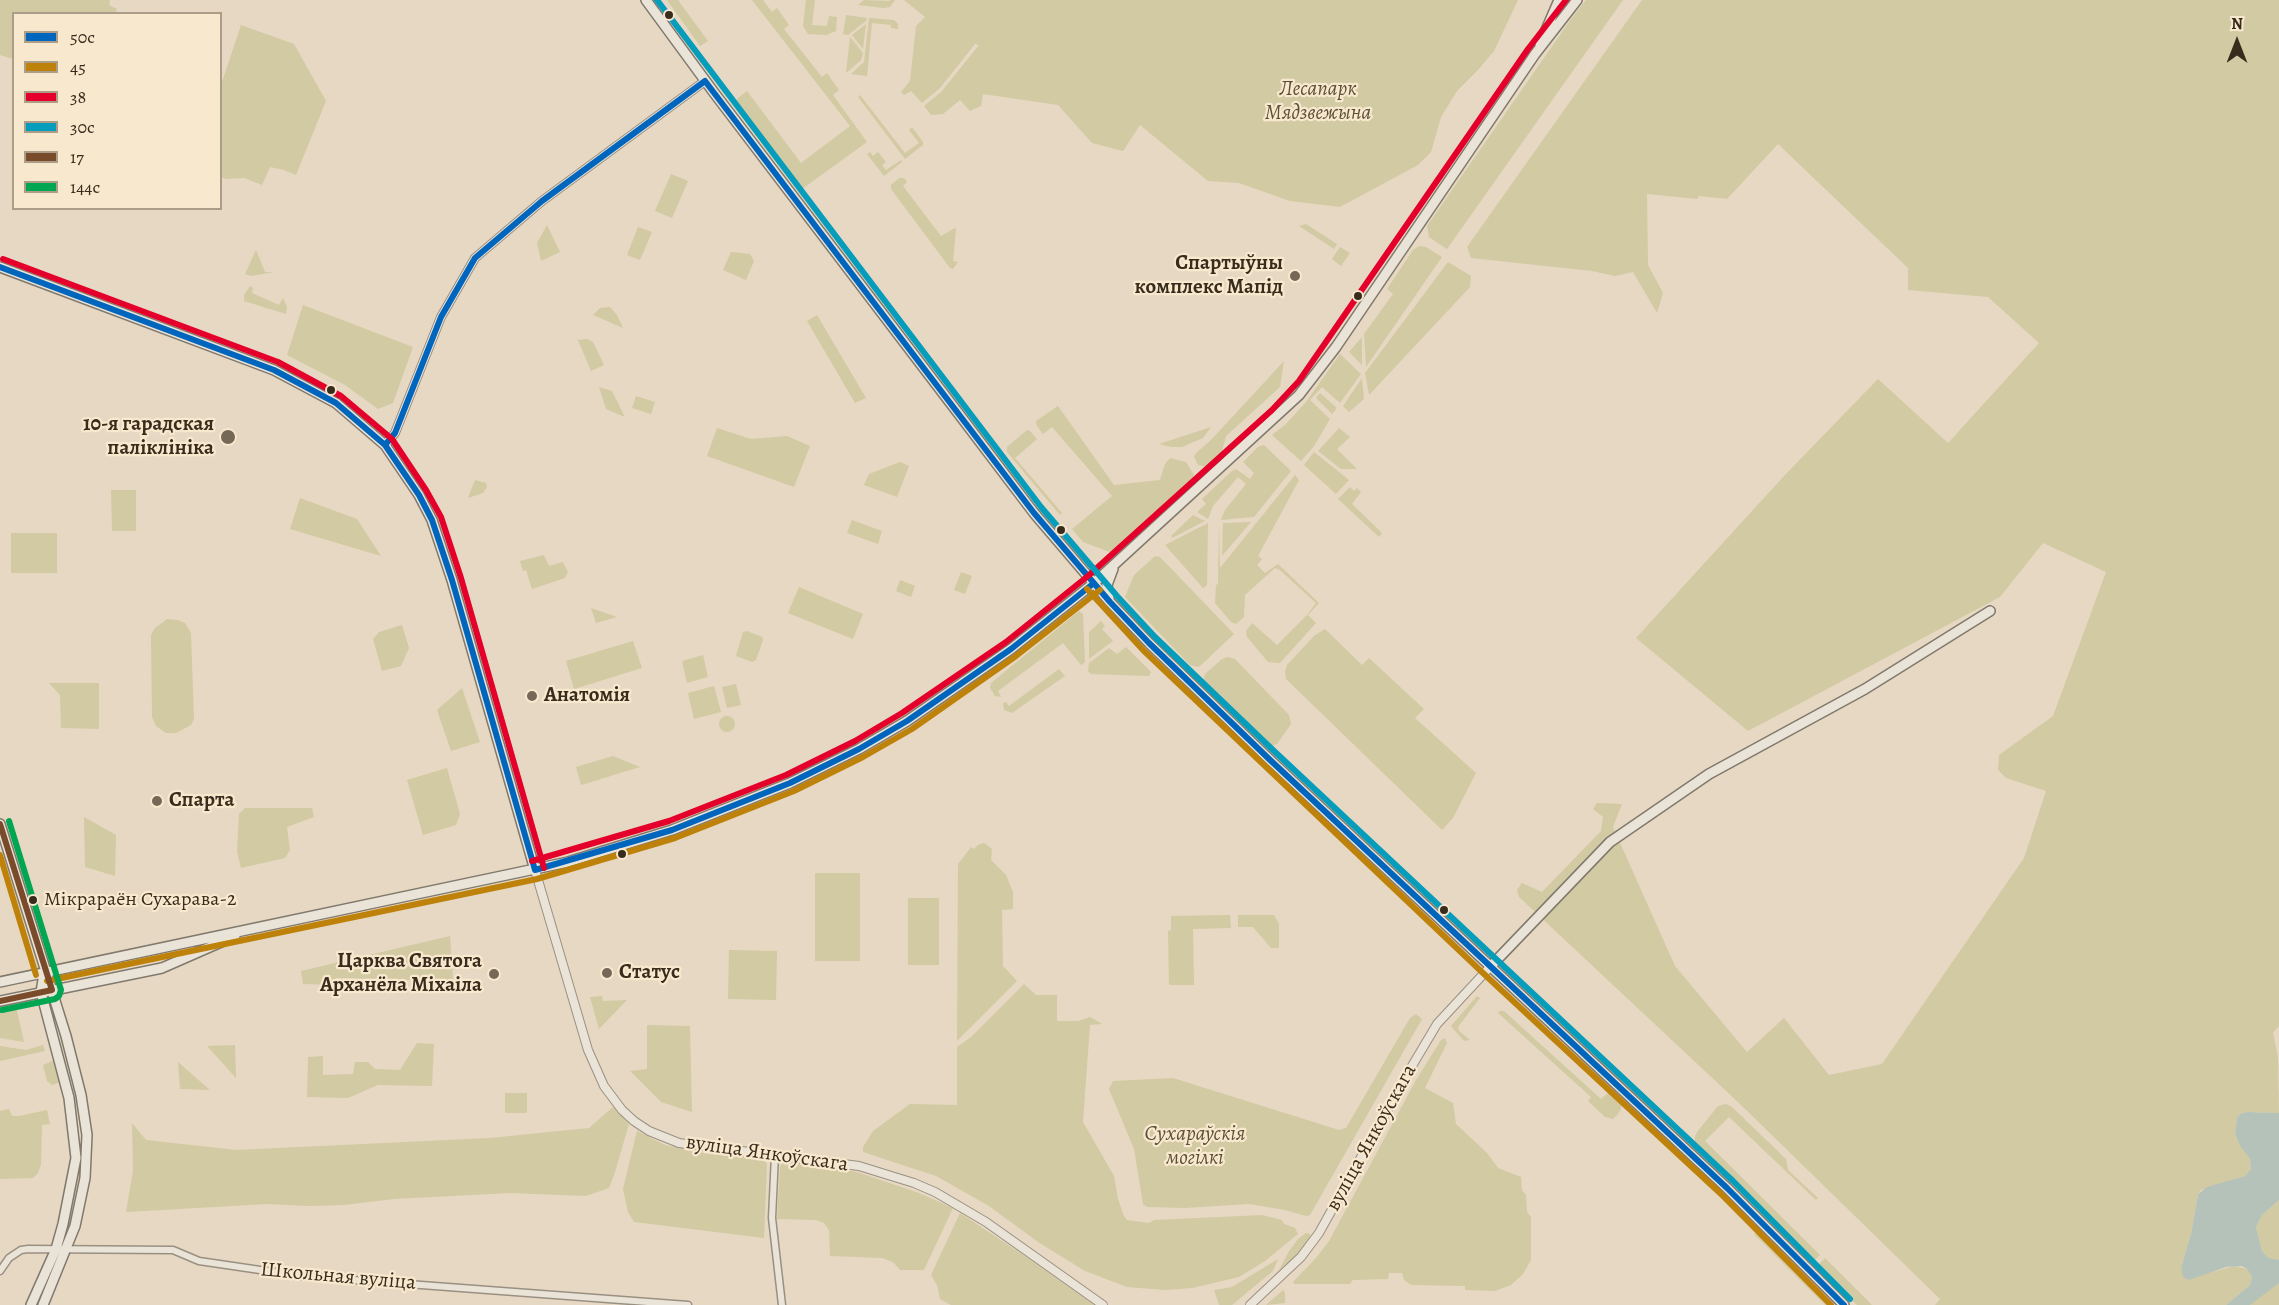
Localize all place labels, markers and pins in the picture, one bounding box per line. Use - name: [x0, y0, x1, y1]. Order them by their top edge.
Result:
- unlabelled marker: [663, 9, 675, 21]
- place label: Спартыўны комплекс Мапід: [1134, 251, 1283, 301]
- marker: Спартыўны комплекс Мапід: [1288, 269, 1302, 283]
- unlabelled marker: [1352, 290, 1364, 302]
- unlabelled marker: [325, 384, 337, 396]
- place label: 10-я гарадская паліклініка: [83, 412, 214, 462]
- marker: 10-я гарадская паліклініка: [219, 428, 237, 446]
- unlabelled marker: [1055, 524, 1067, 536]
- place label: Анатомія: [544, 683, 630, 709]
- marker: Анатомія: [525, 689, 539, 703]
- place label: Спарта: [169, 788, 234, 814]
- marker: Спарта: [150, 794, 164, 808]
- unlabelled marker: [616, 848, 628, 860]
- place label: Мікрараён Сухарава-2: [44, 888, 237, 912]
- marker: Мікрараён Сухарава-2: [27, 894, 39, 906]
- unlabelled marker: [1438, 904, 1450, 916]
- place label: Царква Святога Арханёла Міхаіла: [320, 949, 482, 999]
- place label: Статус: [619, 960, 680, 986]
- marker: Статус: [600, 966, 614, 980]
- marker: Царква Святога Арханёла Міхаіла: [487, 967, 501, 981]

